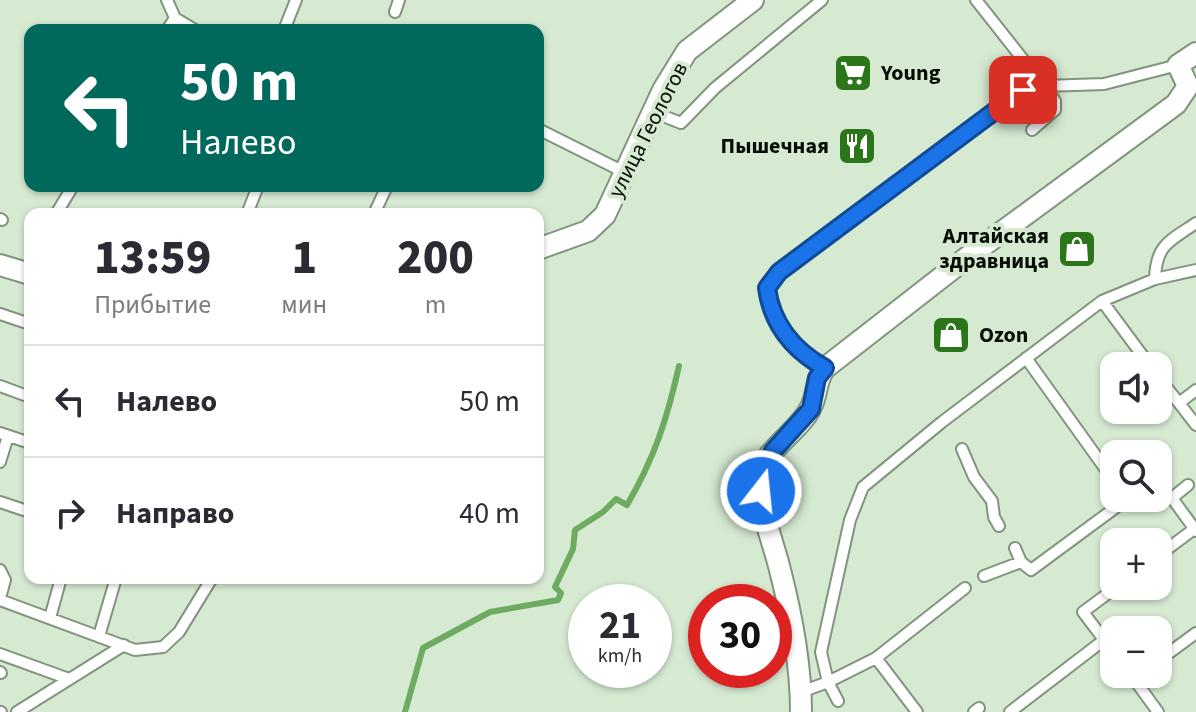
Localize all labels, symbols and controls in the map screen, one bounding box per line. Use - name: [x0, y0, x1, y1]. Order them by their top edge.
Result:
- text: 50 m: [180, 43, 298, 122]
- supermarket icon: Young: [832, 52, 874, 94]
- icon: left: [48, 56, 152, 160]
- pin: [989, 56, 1057, 124]
- street label: улица Геологов: [600, 57, 696, 203]
- place label: Young: [880, 57, 941, 89]
- icon: arrive: [1001, 68, 1045, 112]
- text: Налево: [180, 117, 296, 168]
- restaurant icon: Пышечная: [836, 125, 878, 167]
- place label: Пышечная: [721, 130, 829, 162]
- place label: Алтайская здравница: [939, 220, 1049, 277]
- text: 13:59: [94, 224, 211, 292]
- text: 1: [291, 224, 317, 292]
- text: 200: [397, 224, 474, 292]
- shop icon: Алтайская здравница: [1056, 228, 1098, 270]
- text: Прибытие: [94, 286, 211, 323]
- text: мин: [281, 286, 327, 323]
- text: m: [425, 286, 446, 323]
- shop icon: Ozon: [930, 314, 972, 356]
- place label: Ozon: [979, 319, 1028, 351]
- map controls: [1100, 352, 1172, 688]
- button: sound: [1100, 352, 1172, 424]
- icon: left: [48, 379, 92, 423]
- text: Налево: [116, 380, 217, 423]
- text: 50 m: [459, 380, 520, 423]
- button: search: [1100, 440, 1172, 512]
- position arrow: [719, 449, 803, 533]
- icon: right: [48, 491, 92, 535]
- text: Направо: [116, 492, 234, 535]
- text: 40 m: [459, 492, 520, 535]
- button: +: [1100, 528, 1172, 600]
- speed limit sign: 30: [688, 584, 792, 688]
- text: 21: [599, 597, 641, 654]
- button: −: [1100, 616, 1172, 688]
- text: km/h: [598, 642, 642, 670]

